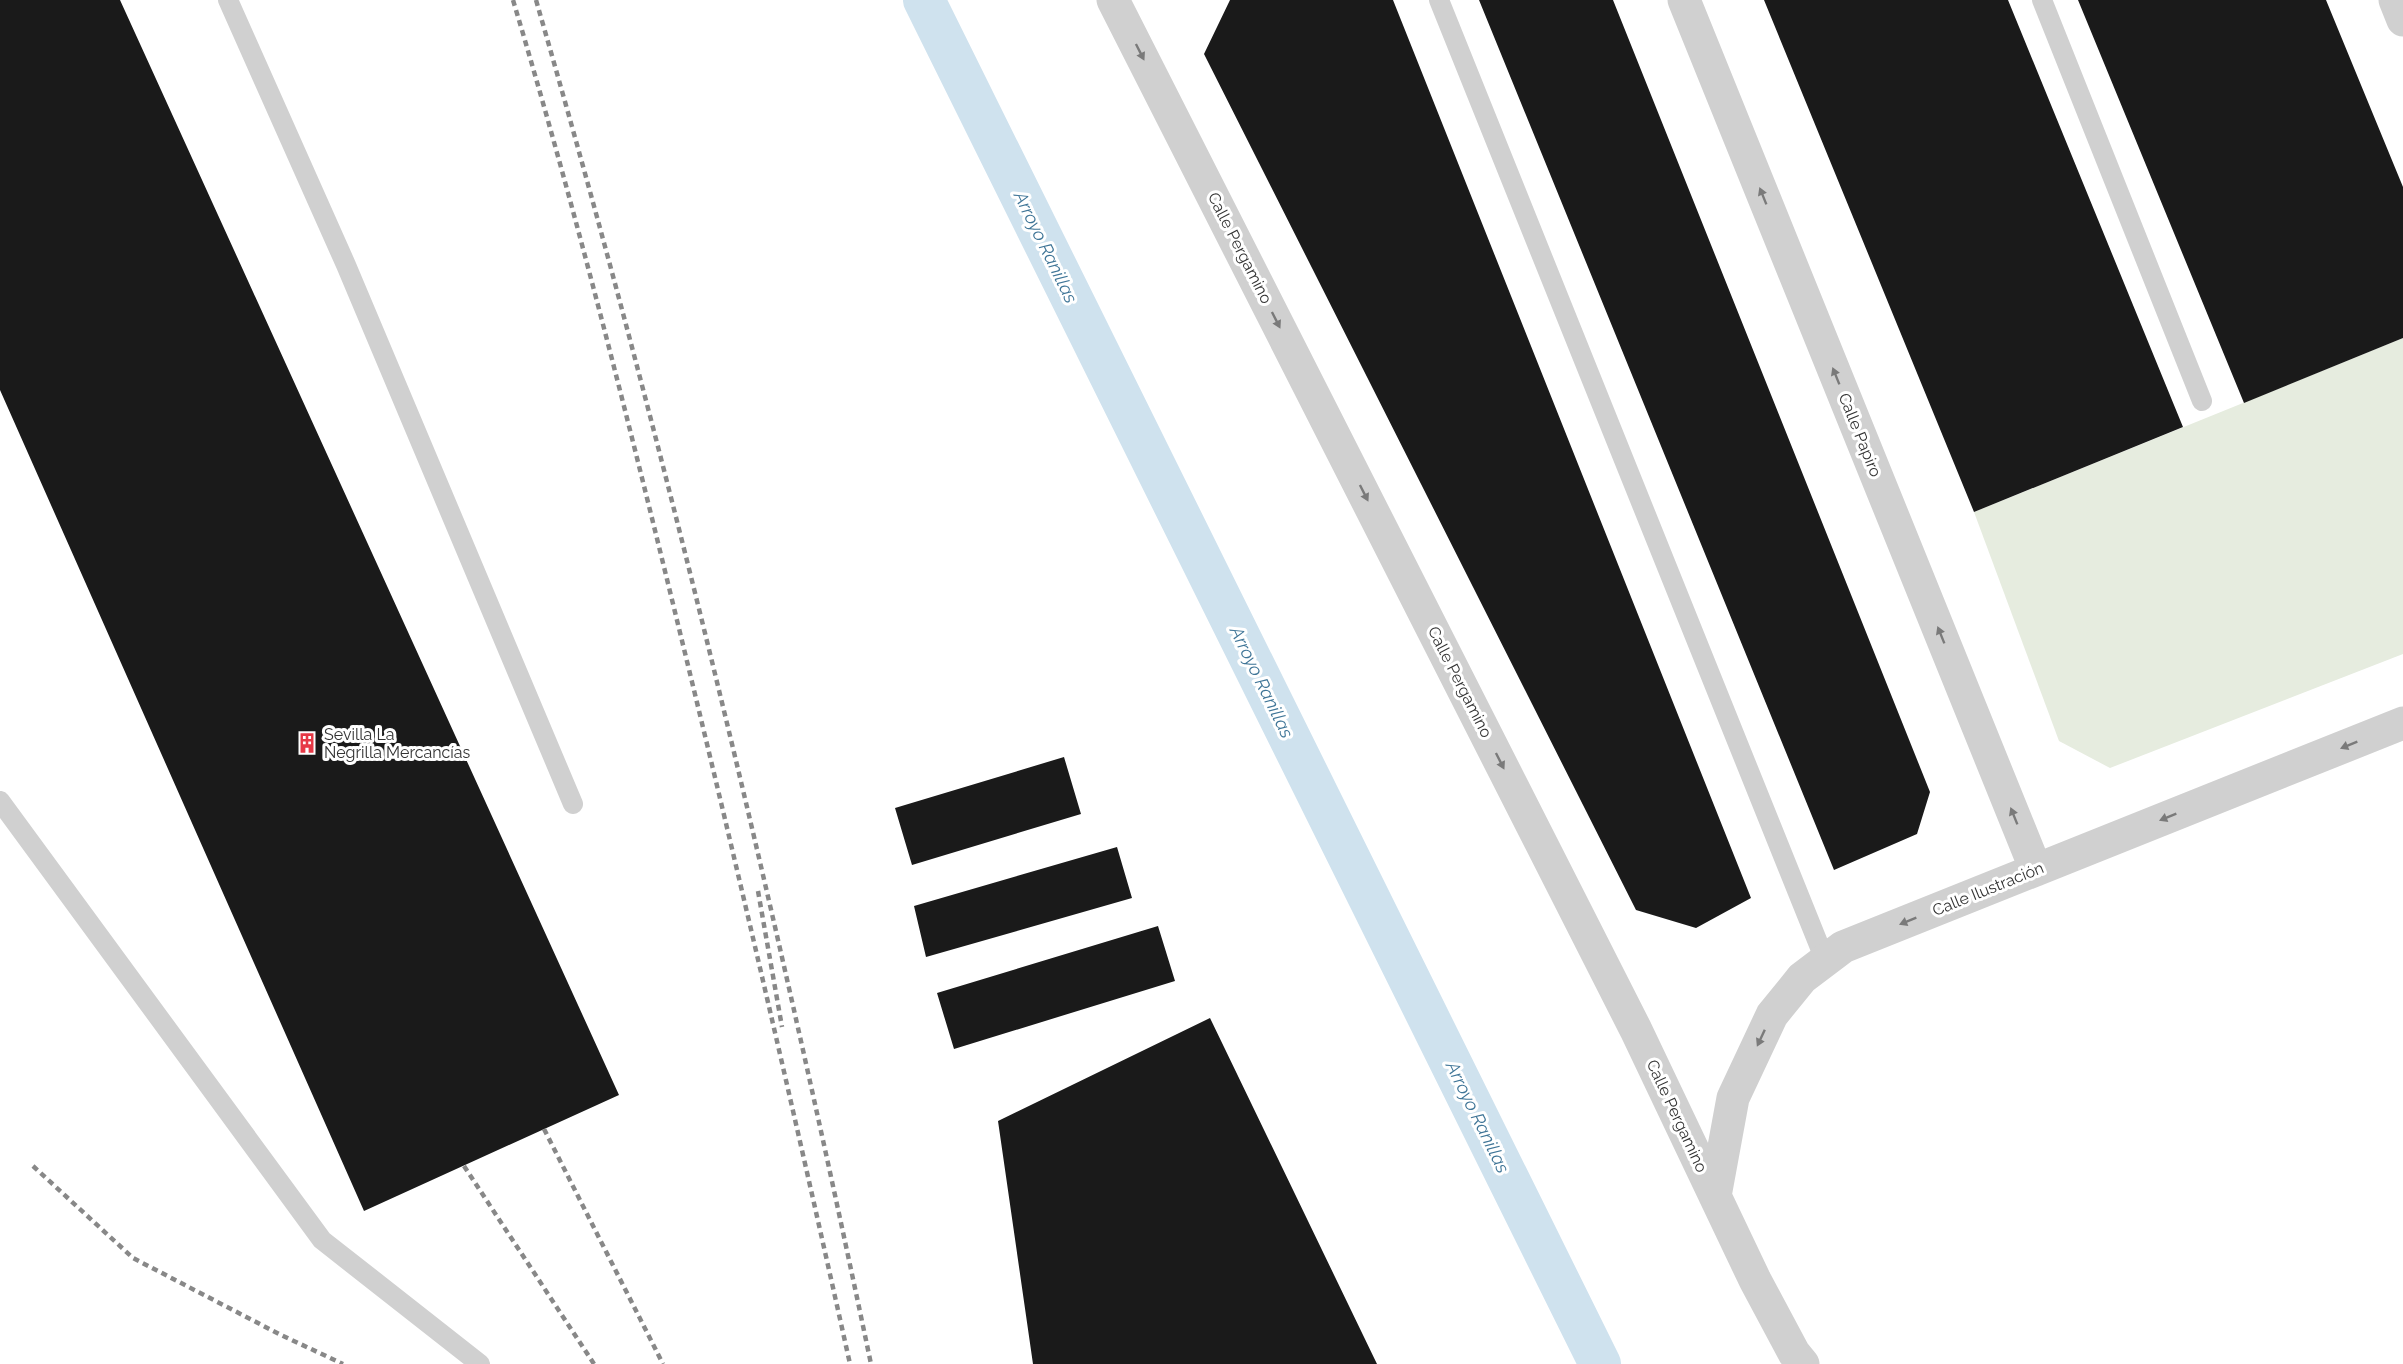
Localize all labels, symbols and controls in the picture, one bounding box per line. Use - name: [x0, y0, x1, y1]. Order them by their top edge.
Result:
- one-way arrow: [1135, 44, 1145, 61]
- one-way arrow: [1758, 186, 1768, 204]
- water label: Arroyo Ranillas: [1009, 187, 1082, 307]
- street label: Calle Pergamino: [1204, 189, 1276, 307]
- one-way arrow: [1271, 311, 1281, 328]
- one-way arrow: [1831, 367, 1841, 385]
- street label: Calle Papiro: [1835, 390, 1885, 480]
- one-way arrow: [1359, 485, 1369, 502]
- water label: Arroyo Ranillas: [1225, 622, 1298, 742]
- street label: Calle Pergamino: [1424, 623, 1496, 741]
- one-way arrow: [1936, 626, 1945, 644]
- place label: Sevilla La Negrilla Mercancías: [324, 725, 471, 762]
- building icon: Sevilla La Negrilla Mercancías: [295, 731, 319, 755]
- one-way arrow: [2339, 740, 2357, 750]
- one-way arrow: [1495, 753, 1505, 770]
- one-way arrow: [2009, 807, 2018, 825]
- one-way arrow: [2158, 812, 2176, 822]
- street label: Calle Ilustración: [1930, 858, 2046, 920]
- one-way arrow: [1899, 916, 1917, 926]
- one-way arrow: [1756, 1029, 1765, 1046]
- water label: Arroyo Ranillas: [1441, 1057, 1514, 1177]
- street label: Calle Pergamino: [1643, 1057, 1711, 1175]

